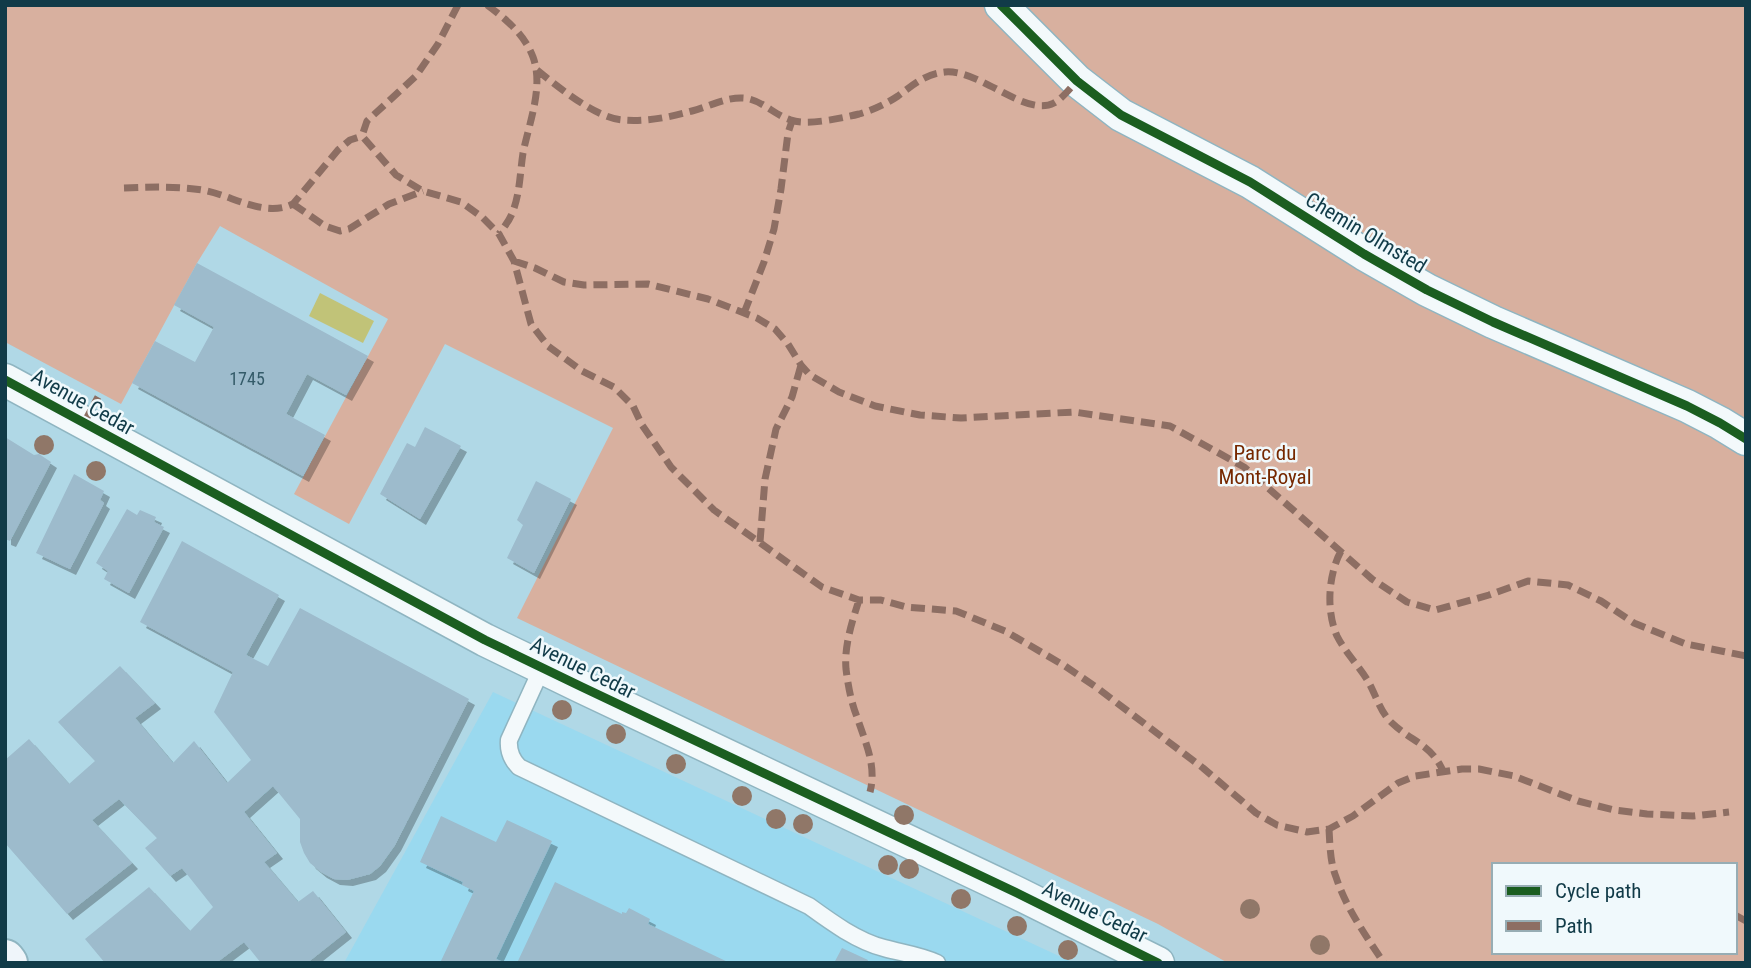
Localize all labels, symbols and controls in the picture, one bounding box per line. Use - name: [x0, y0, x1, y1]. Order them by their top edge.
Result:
- street label: Chemin Olmsted: [1301, 187, 1431, 279]
- street label: Avenue Cedar: [27, 364, 139, 440]
- house number: 1745: [229, 368, 265, 389]
- park label: Parc du Mont-Royal: [1218, 441, 1312, 489]
- street label: Avenue Cedar: [527, 632, 639, 704]
- legend: [1492, 863, 1737, 954]
- street label: Avenue Cedar: [1039, 876, 1151, 948]
- text: Cycle path: [1555, 879, 1641, 903]
- text: Path: [1555, 914, 1593, 938]

